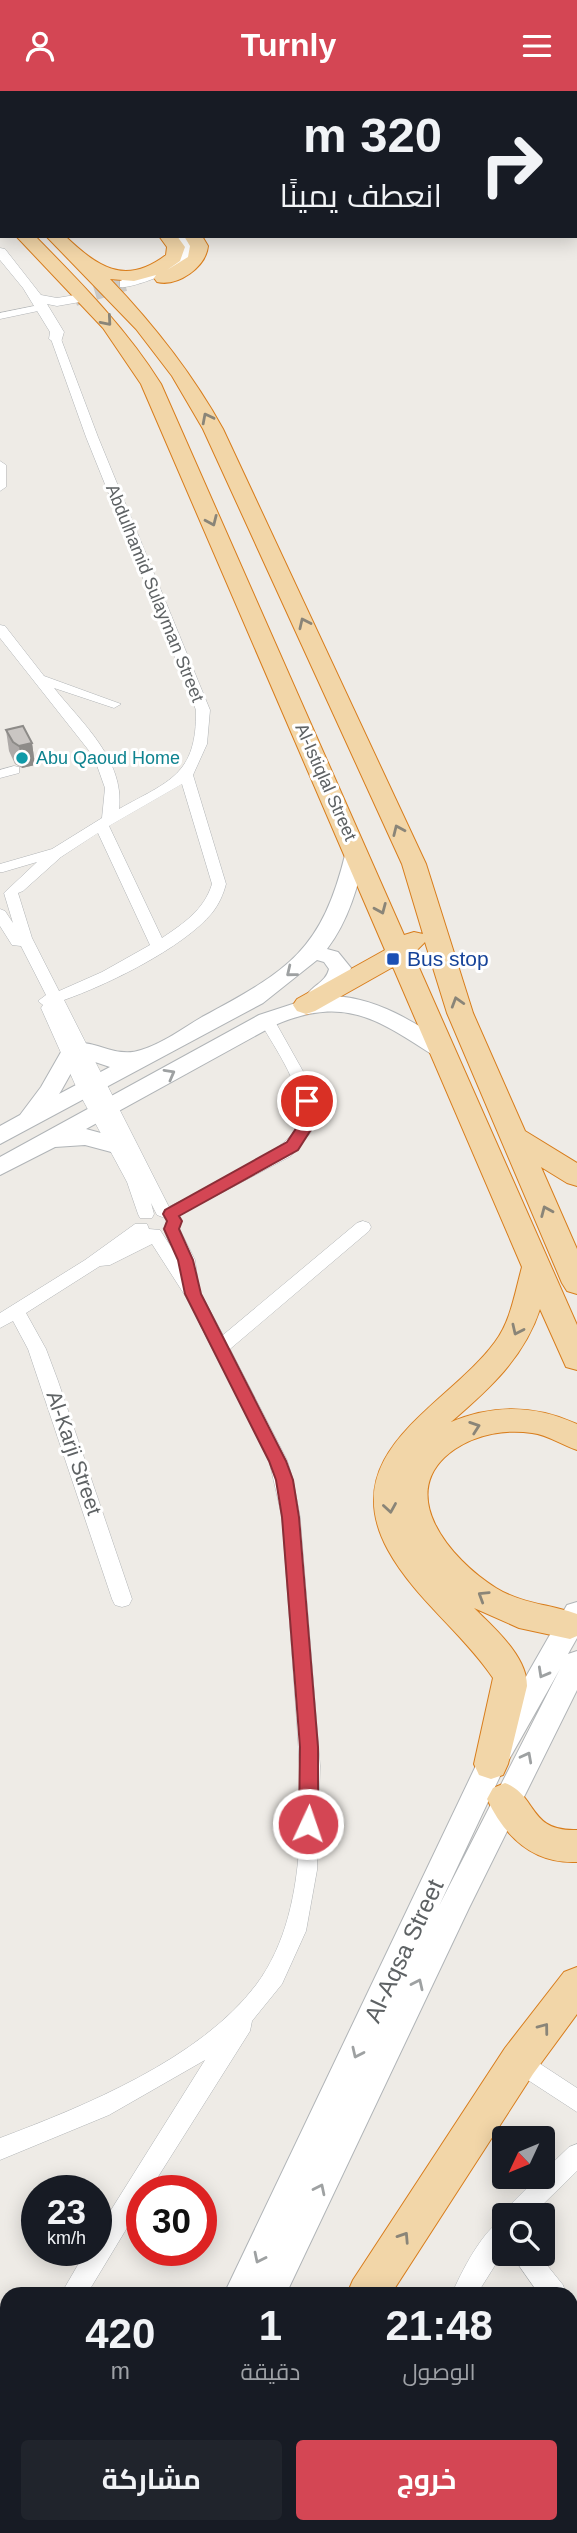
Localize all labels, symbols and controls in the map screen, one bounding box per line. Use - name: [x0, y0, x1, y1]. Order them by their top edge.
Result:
- icon: person: [21, 27, 59, 65]
- text: Turnly: [241, 27, 336, 63]
- icon: menu: [518, 27, 556, 65]
- text: 320 m: [303, 108, 442, 162]
- icon: right: [466, 119, 557, 210]
- text: انعطف يمينًا: [279, 178, 442, 214]
- one-way arrow: [99, 312, 111, 325]
- one-way arrow: [202, 412, 215, 425]
- street label: Abdulhamid Sulayman Street: [102, 481, 208, 705]
- one-way arrow: [204, 514, 218, 526]
- one-way arrow: [298, 618, 312, 631]
- street label: Al-Istiqlal Street: [291, 720, 361, 844]
- place label: Abu Qaoud Home: [36, 748, 180, 768]
- marker: Abu Qaoud Home: [14, 750, 30, 766]
- one-way arrow: [392, 825, 406, 837]
- one-way arrow: [373, 902, 387, 914]
- place label: Bus stop: [407, 947, 489, 970]
- marker: Bus stop: [385, 951, 401, 967]
- one-way arrow: [287, 964, 300, 976]
- one-way arrow: [451, 996, 465, 1009]
- one-way arrow: [163, 1069, 176, 1082]
- pin: [277, 1071, 337, 1131]
- icon: arrive: [288, 1082, 326, 1120]
- one-way arrow: [540, 1206, 554, 1219]
- one-way arrow: [511, 1323, 525, 1335]
- street label: Al-Karji Street: [43, 1388, 106, 1518]
- one-way arrow: [469, 1421, 481, 1435]
- one-way arrow: [382, 1502, 397, 1514]
- one-way arrow: [478, 1591, 491, 1604]
- one-way arrow: [538, 1665, 551, 1678]
- one-way arrow: [519, 1752, 532, 1764]
- position arrow: [271, 1787, 345, 1861]
- street label: Al-Aqsa Street: [359, 1875, 449, 2027]
- one-way arrow: [410, 1979, 424, 1991]
- one-way arrow: [536, 2023, 548, 2035]
- one-way arrow: [351, 2046, 365, 2058]
- north arrow: [492, 2126, 555, 2189]
- map controls: [492, 2126, 555, 2266]
- speed limit sign: 30: [126, 2175, 217, 2266]
- one-way arrow: [311, 2184, 325, 2196]
- text: 23: [47, 2192, 86, 2231]
- button: search: [492, 2203, 555, 2266]
- text: km/h: [47, 2228, 86, 2248]
- one-way arrow: [396, 2232, 408, 2245]
- one-way arrow: [253, 2251, 267, 2263]
- text: 1: [259, 2302, 282, 2349]
- text: 21:48: [385, 2302, 493, 2349]
- text: 420: [85, 2310, 155, 2357]
- text: m: [111, 2358, 130, 2384]
- text: دقيقة: [240, 2359, 300, 2385]
- text: الوصول: [402, 2359, 476, 2385]
- button: مشاركة: [21, 2440, 282, 2520]
- button: خروج: [296, 2440, 557, 2520]

